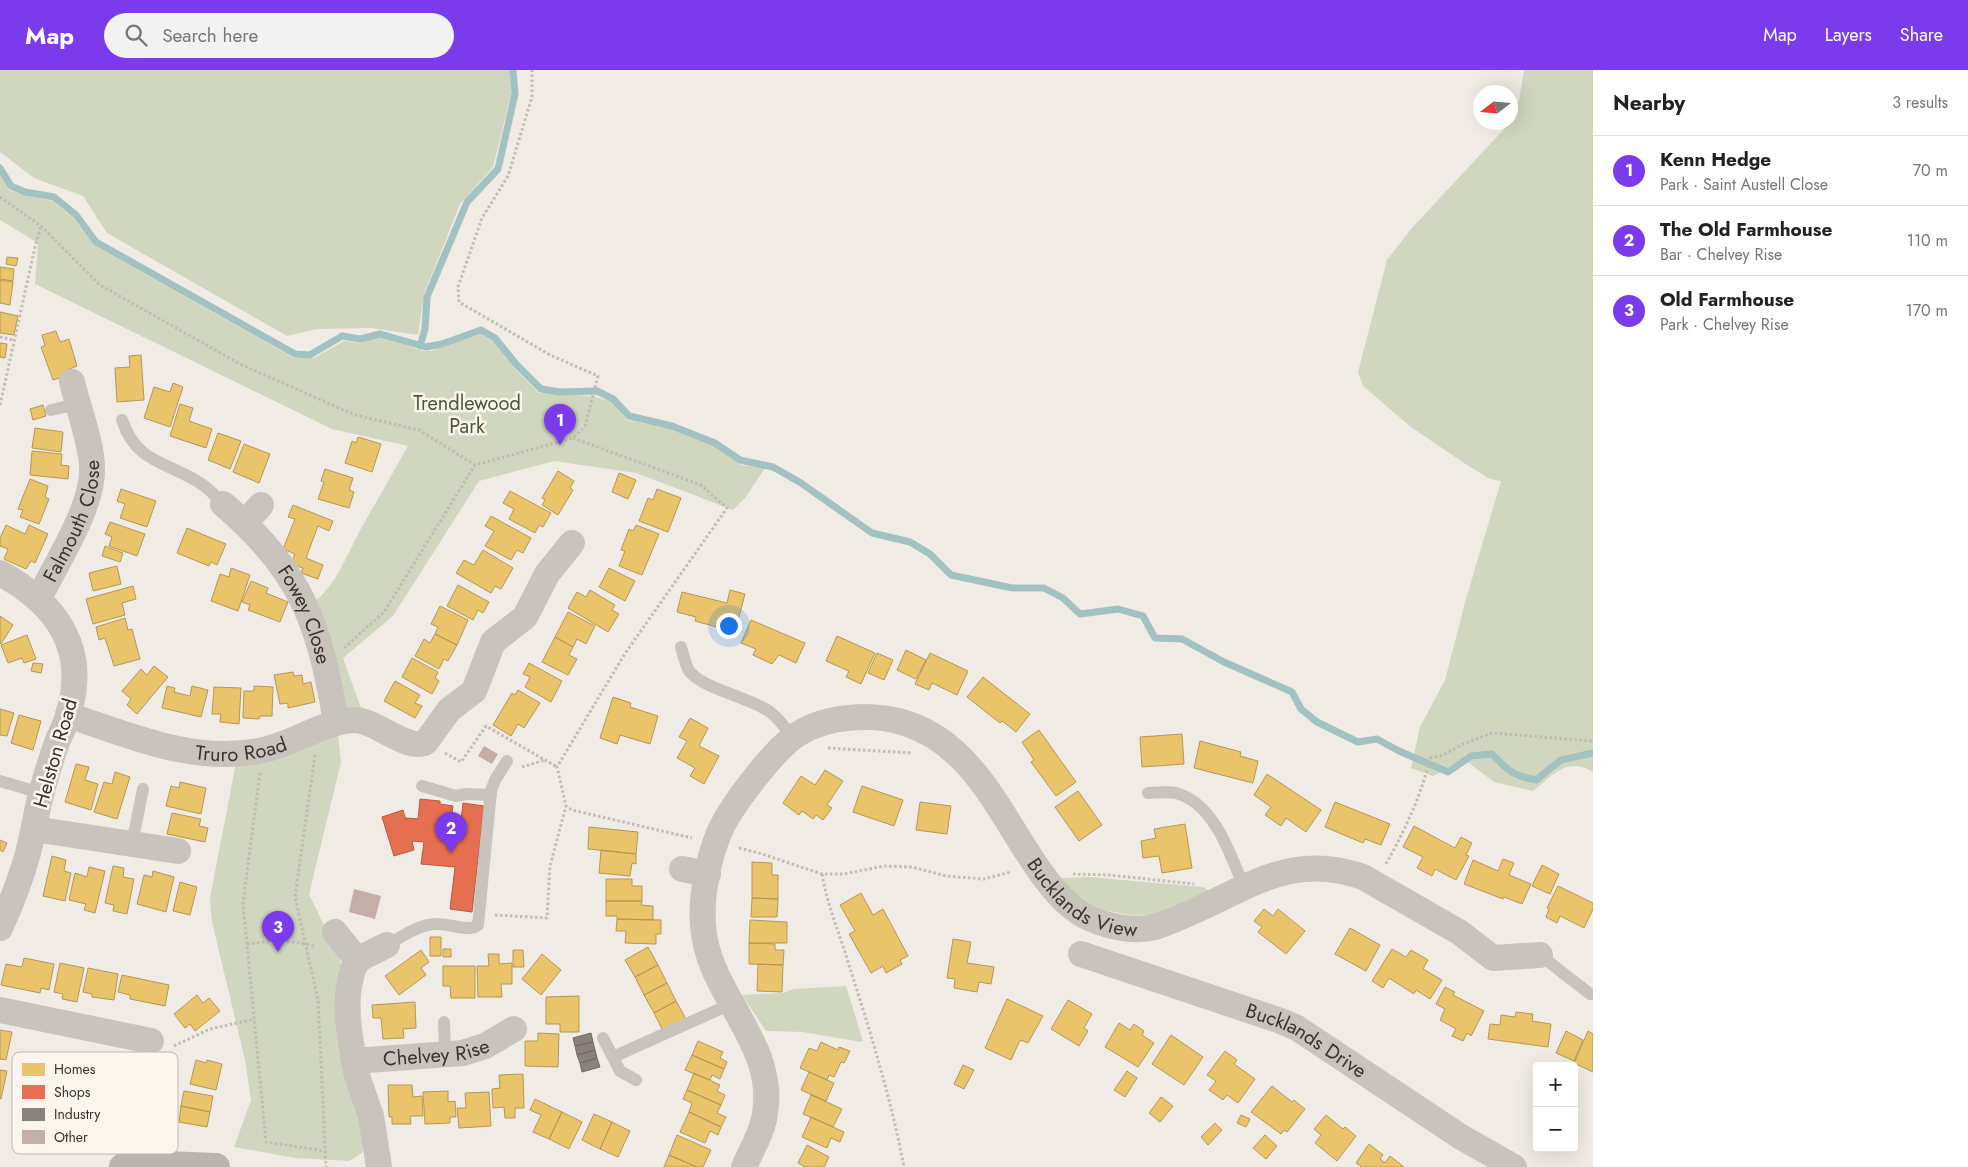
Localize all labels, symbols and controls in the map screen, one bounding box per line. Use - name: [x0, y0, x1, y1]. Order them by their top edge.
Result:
- search box: [104, 13, 454, 58]
- text: Map: [25, 18, 74, 53]
- icon: search: [122, 21, 150, 49]
- text: Search here: [162, 22, 258, 49]
- text: Map: [1763, 22, 1797, 48]
- text: Layers: [1825, 22, 1872, 48]
- text: Share: [1900, 22, 1943, 48]
- north arrow: [1473, 85, 1518, 130]
- text: Nearby: [1613, 88, 1685, 118]
- text: 3 results: [1892, 91, 1948, 114]
- text: Kenn Hedge: [1660, 146, 1771, 173]
- text: 1: [1625, 159, 1633, 182]
- text: 70 m: [1913, 159, 1948, 182]
- text: Park · Saint Austell Close: [1660, 173, 1828, 196]
- text: The Old Farmhouse: [1660, 216, 1832, 243]
- text: 2: [1624, 229, 1634, 252]
- text: 110 m: [1907, 229, 1948, 252]
- text: Bar · Chelvey Rise: [1660, 243, 1782, 266]
- text: Old Farmhouse: [1660, 286, 1794, 313]
- text: 3: [1624, 299, 1634, 322]
- text: 170 m: [1906, 299, 1948, 322]
- text: Park · Chelvey Rise: [1660, 313, 1789, 336]
- park label: Trendlewood Park: [413, 389, 521, 441]
- pin: 1: [544, 404, 576, 445]
- street label: Falmouth Close: [36, 459, 107, 587]
- street label: Fowey Close: [270, 559, 338, 667]
- your location: [716, 613, 742, 639]
- street label: Helston Road: [26, 695, 85, 811]
- street label: Truro Road: [194, 730, 291, 769]
- pin: 2: [435, 812, 467, 853]
- street label: Bucklands View: [1020, 852, 1139, 944]
- pin: 3: [262, 911, 294, 952]
- street label: Bucklands Drive: [1242, 996, 1372, 1085]
- street label: Chelvey Rise: [382, 1031, 493, 1074]
- legend: [12, 1052, 178, 1154]
- text: Homes: [54, 1059, 96, 1079]
- map controls: [1533, 1062, 1578, 1152]
- button: +: [1533, 1062, 1578, 1107]
- text: Shops: [54, 1082, 91, 1102]
- text: Industry: [54, 1104, 101, 1124]
- button: −: [1533, 1107, 1578, 1152]
- text: Other: [54, 1127, 88, 1147]

